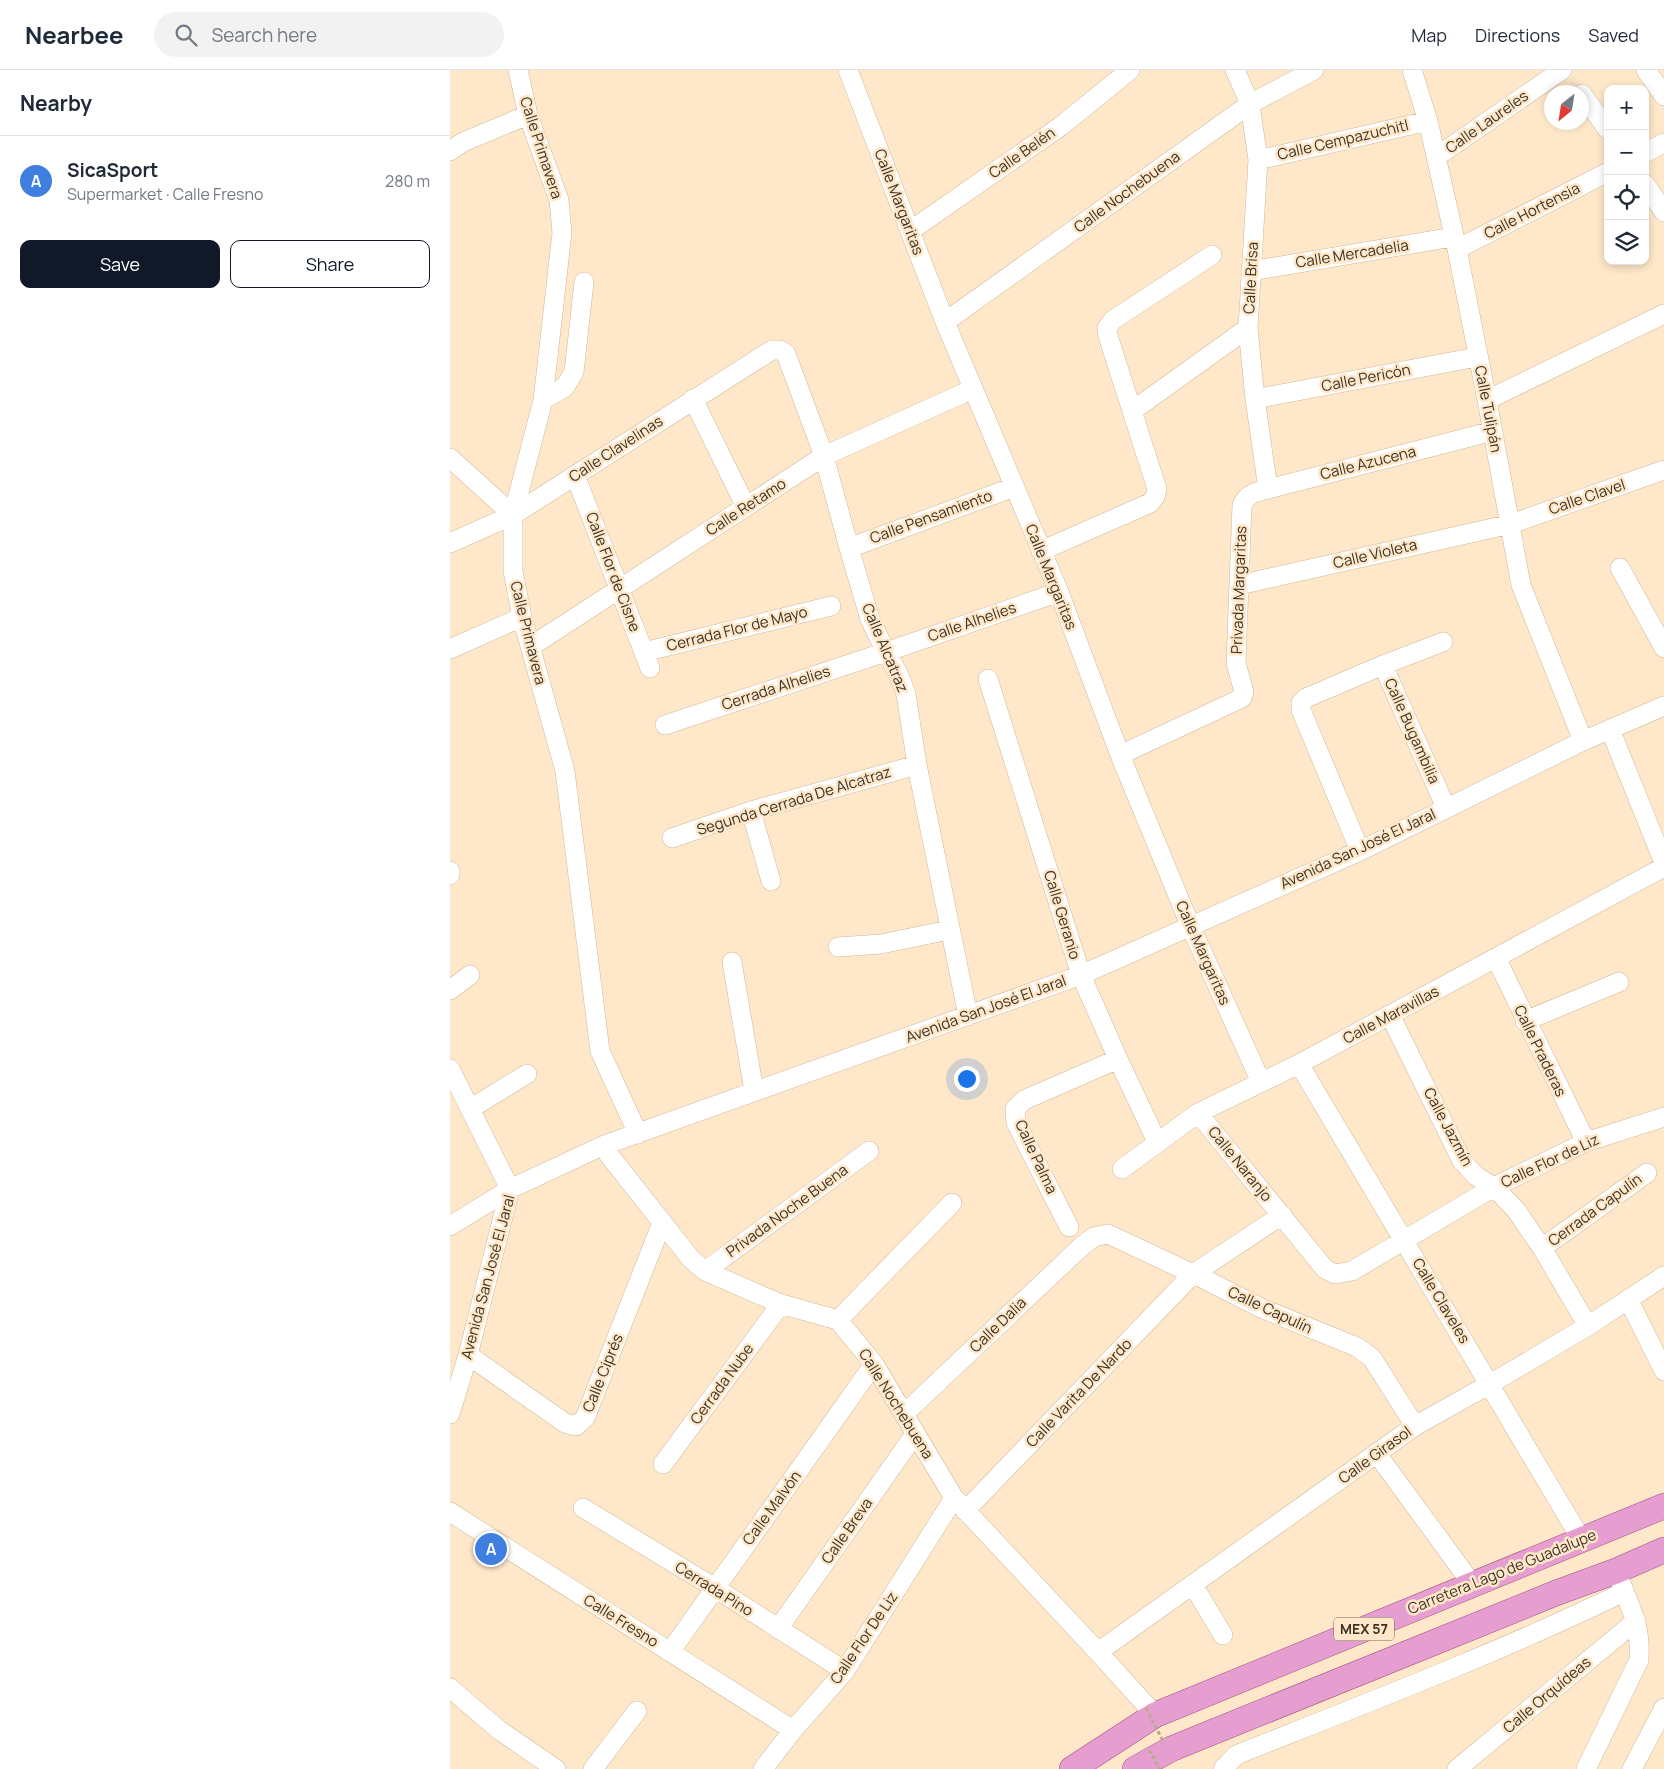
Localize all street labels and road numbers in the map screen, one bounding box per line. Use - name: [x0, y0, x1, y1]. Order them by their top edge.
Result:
- street label: Calle Laureles: [1441, 85, 1533, 158]
- street label: Calle Primavera: [515, 94, 568, 202]
- street label: Calle Cempazuchitl: [1275, 114, 1411, 165]
- street label: Calle Belén: [984, 122, 1059, 183]
- street label: Calle Margaritas: [870, 146, 929, 258]
- street label: Calle Nochebuena: [1069, 146, 1184, 237]
- street label: Calle Hortensia: [1480, 177, 1583, 244]
- street label: Calle Mercadelia: [1294, 234, 1410, 273]
- street label: Calle Brisa: [1238, 241, 1263, 315]
- street label: Calle Pericón: [1320, 359, 1412, 396]
- street label: Calle Tulipán: [1470, 364, 1507, 454]
- street label: Calle Clavelinas: [565, 410, 667, 487]
- street label: Calle Azucena: [1318, 440, 1418, 485]
- street label: Calle Retamo: [701, 473, 790, 540]
- street label: Calle Clavel: [1546, 474, 1628, 519]
- street label: Calle Pensamiento: [867, 485, 995, 548]
- street label: Calle Flor de Cisne: [581, 509, 646, 635]
- street label: Calle Margaritas: [1021, 521, 1082, 633]
- street label: Privada Margaritas: [1226, 525, 1251, 654]
- street label: Calle Violeta: [1331, 534, 1419, 573]
- street label: Calle Primavera: [505, 579, 552, 687]
- street label: Calle Alhelies: [925, 597, 1019, 646]
- street label: Calle Alcatraz: [857, 600, 914, 696]
- street label: Cerrada Flor de Mayo: [664, 601, 810, 656]
- street label: Cerrada Alhelies: [719, 660, 833, 715]
- street label: Calle Bugambilia: [1380, 675, 1445, 787]
- street label: Segunda Cerrada De Alcatraz: [694, 761, 894, 840]
- street label: Avenida San José El Jaral: [1277, 803, 1439, 894]
- street label: Calle Geranio: [1039, 868, 1086, 962]
- street label: Calle Margaritas: [1171, 897, 1236, 1008]
- street label: Avenida San José El Jaral: [903, 970, 1069, 1047]
- street label: Calle Maravillas: [1339, 980, 1443, 1049]
- street label: Calle Praderas: [1509, 1002, 1572, 1100]
- street label: Calle Jazmín: [1419, 1084, 1478, 1170]
- street label: Calle Palma: [1010, 1116, 1063, 1197]
- street label: Calle Naranjo: [1203, 1122, 1277, 1206]
- street label: Calle Flor de Liz: [1497, 1129, 1602, 1192]
- street label: Privada Noche Buena: [722, 1159, 852, 1262]
- street label: Cerrada Capulín: [1543, 1168, 1646, 1251]
- street label: Avenida San José El Jaral: [455, 1192, 520, 1361]
- street label: Calle Claveles: [1408, 1254, 1475, 1348]
- street label: Calle Capulín: [1225, 1281, 1316, 1338]
- street label: Calle Dalia: [965, 1292, 1031, 1357]
- street label: Calle Ciprés: [577, 1330, 628, 1415]
- street label: Calle Varita De Nardo: [1021, 1333, 1136, 1452]
- street label: Cerrada Nube: [685, 1339, 758, 1428]
- street label: Calle Nochebuena: [854, 1345, 939, 1463]
- street label: Calle Girasol: [1334, 1421, 1416, 1488]
- street label: Calle Malvón: [737, 1466, 806, 1549]
- street label: Calle Breva: [816, 1493, 877, 1568]
- street label: Carretera Lago de Guadalupe: [1404, 1524, 1600, 1619]
- street label: Cerrada Pino: [671, 1556, 758, 1621]
- street label: Calle Flor De Liz: [825, 1587, 902, 1688]
- street label: Calle Fresno: [580, 1589, 663, 1652]
- road number: MEX 57: [1334, 1618, 1394, 1640]
- street label: Calle Orquídeas: [1498, 1651, 1595, 1738]

